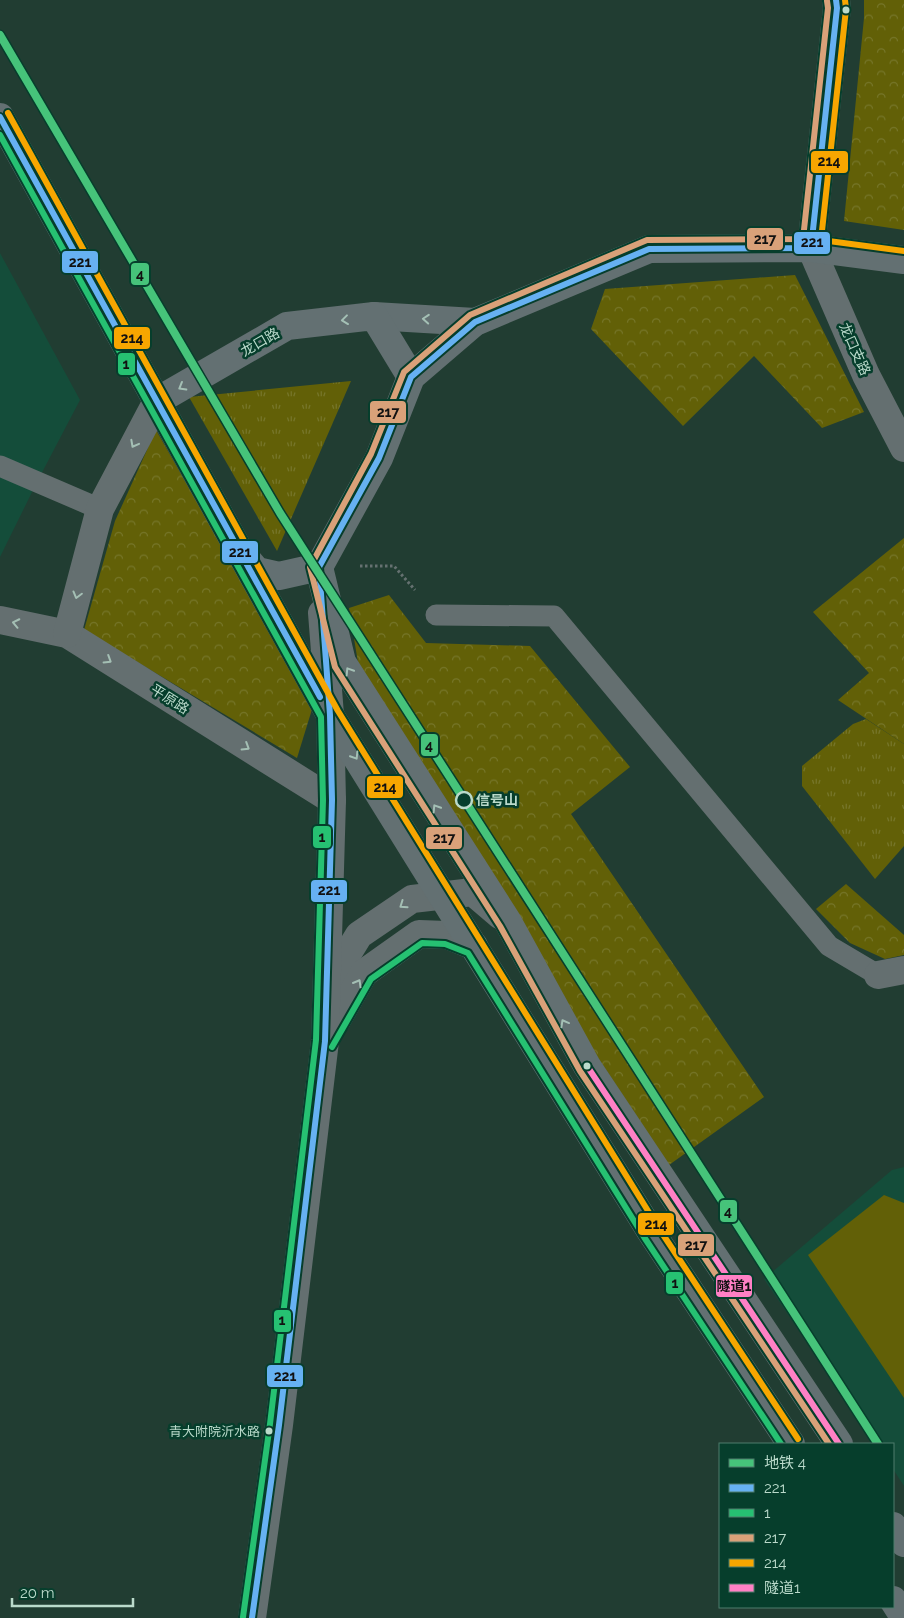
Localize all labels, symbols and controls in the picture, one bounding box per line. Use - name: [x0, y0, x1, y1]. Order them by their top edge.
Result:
- unlabelled marker: [841, 5, 851, 15]
- line badge: 214: [810, 150, 849, 174]
- text: 214: [818, 153, 840, 169]
- line badge: 217: [746, 227, 784, 251]
- text: 217: [754, 231, 776, 247]
- line badge: 221: [793, 231, 831, 255]
- text: 221: [801, 234, 823, 250]
- line badge: 221: [61, 250, 99, 274]
- text: 221: [69, 254, 91, 270]
- line badge: 4: [130, 262, 150, 286]
- text: 4: [136, 266, 144, 282]
- one-way arrow: [341, 314, 349, 325]
- one-way arrow: [422, 314, 430, 325]
- street label: 龙口支路: [836, 320, 874, 378]
- street label: 龙口路: [238, 325, 282, 359]
- line badge: 214: [113, 326, 151, 350]
- text: 214: [121, 330, 143, 346]
- line badge: 1: [117, 352, 136, 376]
- text: 1: [123, 356, 130, 372]
- one-way arrow: [178, 381, 187, 391]
- line badge: 217: [369, 400, 407, 424]
- text: 217: [377, 404, 399, 420]
- one-way arrow: [130, 439, 140, 448]
- line badge: 221: [221, 540, 259, 564]
- text: 221: [229, 544, 251, 560]
- one-way arrow: [73, 591, 83, 599]
- one-way arrow: [12, 619, 21, 629]
- one-way arrow: [103, 654, 112, 664]
- one-way arrow: [345, 668, 355, 677]
- street label: 平原路: [148, 681, 192, 717]
- line badge: 4: [420, 733, 439, 757]
- text: 4: [425, 737, 433, 753]
- one-way arrow: [240, 740, 249, 750]
- one-way arrow: [349, 751, 359, 760]
- line badge: 214: [366, 775, 404, 799]
- text: 214: [374, 779, 396, 795]
- marker: 信号山: [455, 791, 473, 809]
- place label: 信号山: [476, 792, 518, 808]
- one-way arrow: [432, 805, 442, 814]
- line badge: 1: [312, 825, 332, 849]
- line badge: 217: [425, 826, 463, 850]
- text: 1: [319, 829, 326, 845]
- text: 217: [433, 830, 455, 846]
- line badge: 221: [310, 879, 348, 903]
- text: 221: [318, 882, 340, 898]
- one-way arrow: [399, 899, 409, 908]
- one-way arrow: [351, 980, 361, 989]
- one-way arrow: [560, 1019, 570, 1028]
- unlabelled marker: [582, 1061, 592, 1071]
- line badge: 4: [719, 1199, 738, 1223]
- text: 4: [724, 1203, 732, 1219]
- line badge: 214: [637, 1212, 675, 1236]
- text: 214: [645, 1216, 667, 1232]
- line badge: 217: [677, 1233, 715, 1257]
- text: 217: [685, 1237, 707, 1253]
- line badge: 1: [665, 1271, 684, 1295]
- line badge: 隧道1: [715, 1274, 753, 1298]
- text: 1: [672, 1275, 679, 1291]
- text: 隧道1: [717, 1278, 752, 1294]
- line badge: 1: [273, 1309, 292, 1333]
- text: 1: [279, 1312, 286, 1328]
- line badge: 221: [266, 1364, 304, 1388]
- text: 221: [274, 1368, 296, 1384]
- place label: 青大附院沂水路: [169, 1424, 260, 1439]
- marker: 青大附院沂水路: [264, 1426, 274, 1436]
- legend: [719, 1443, 894, 1608]
- text: 地铁 4: [764, 1454, 806, 1472]
- text: 221: [764, 1479, 787, 1497]
- text: 1: [764, 1504, 771, 1522]
- text: 217: [764, 1529, 786, 1547]
- text: 214: [764, 1554, 786, 1572]
- scale bar: [12, 1576, 134, 1608]
- text: 隧道1: [764, 1579, 801, 1597]
- text: 20 m: [20, 1584, 55, 1602]

